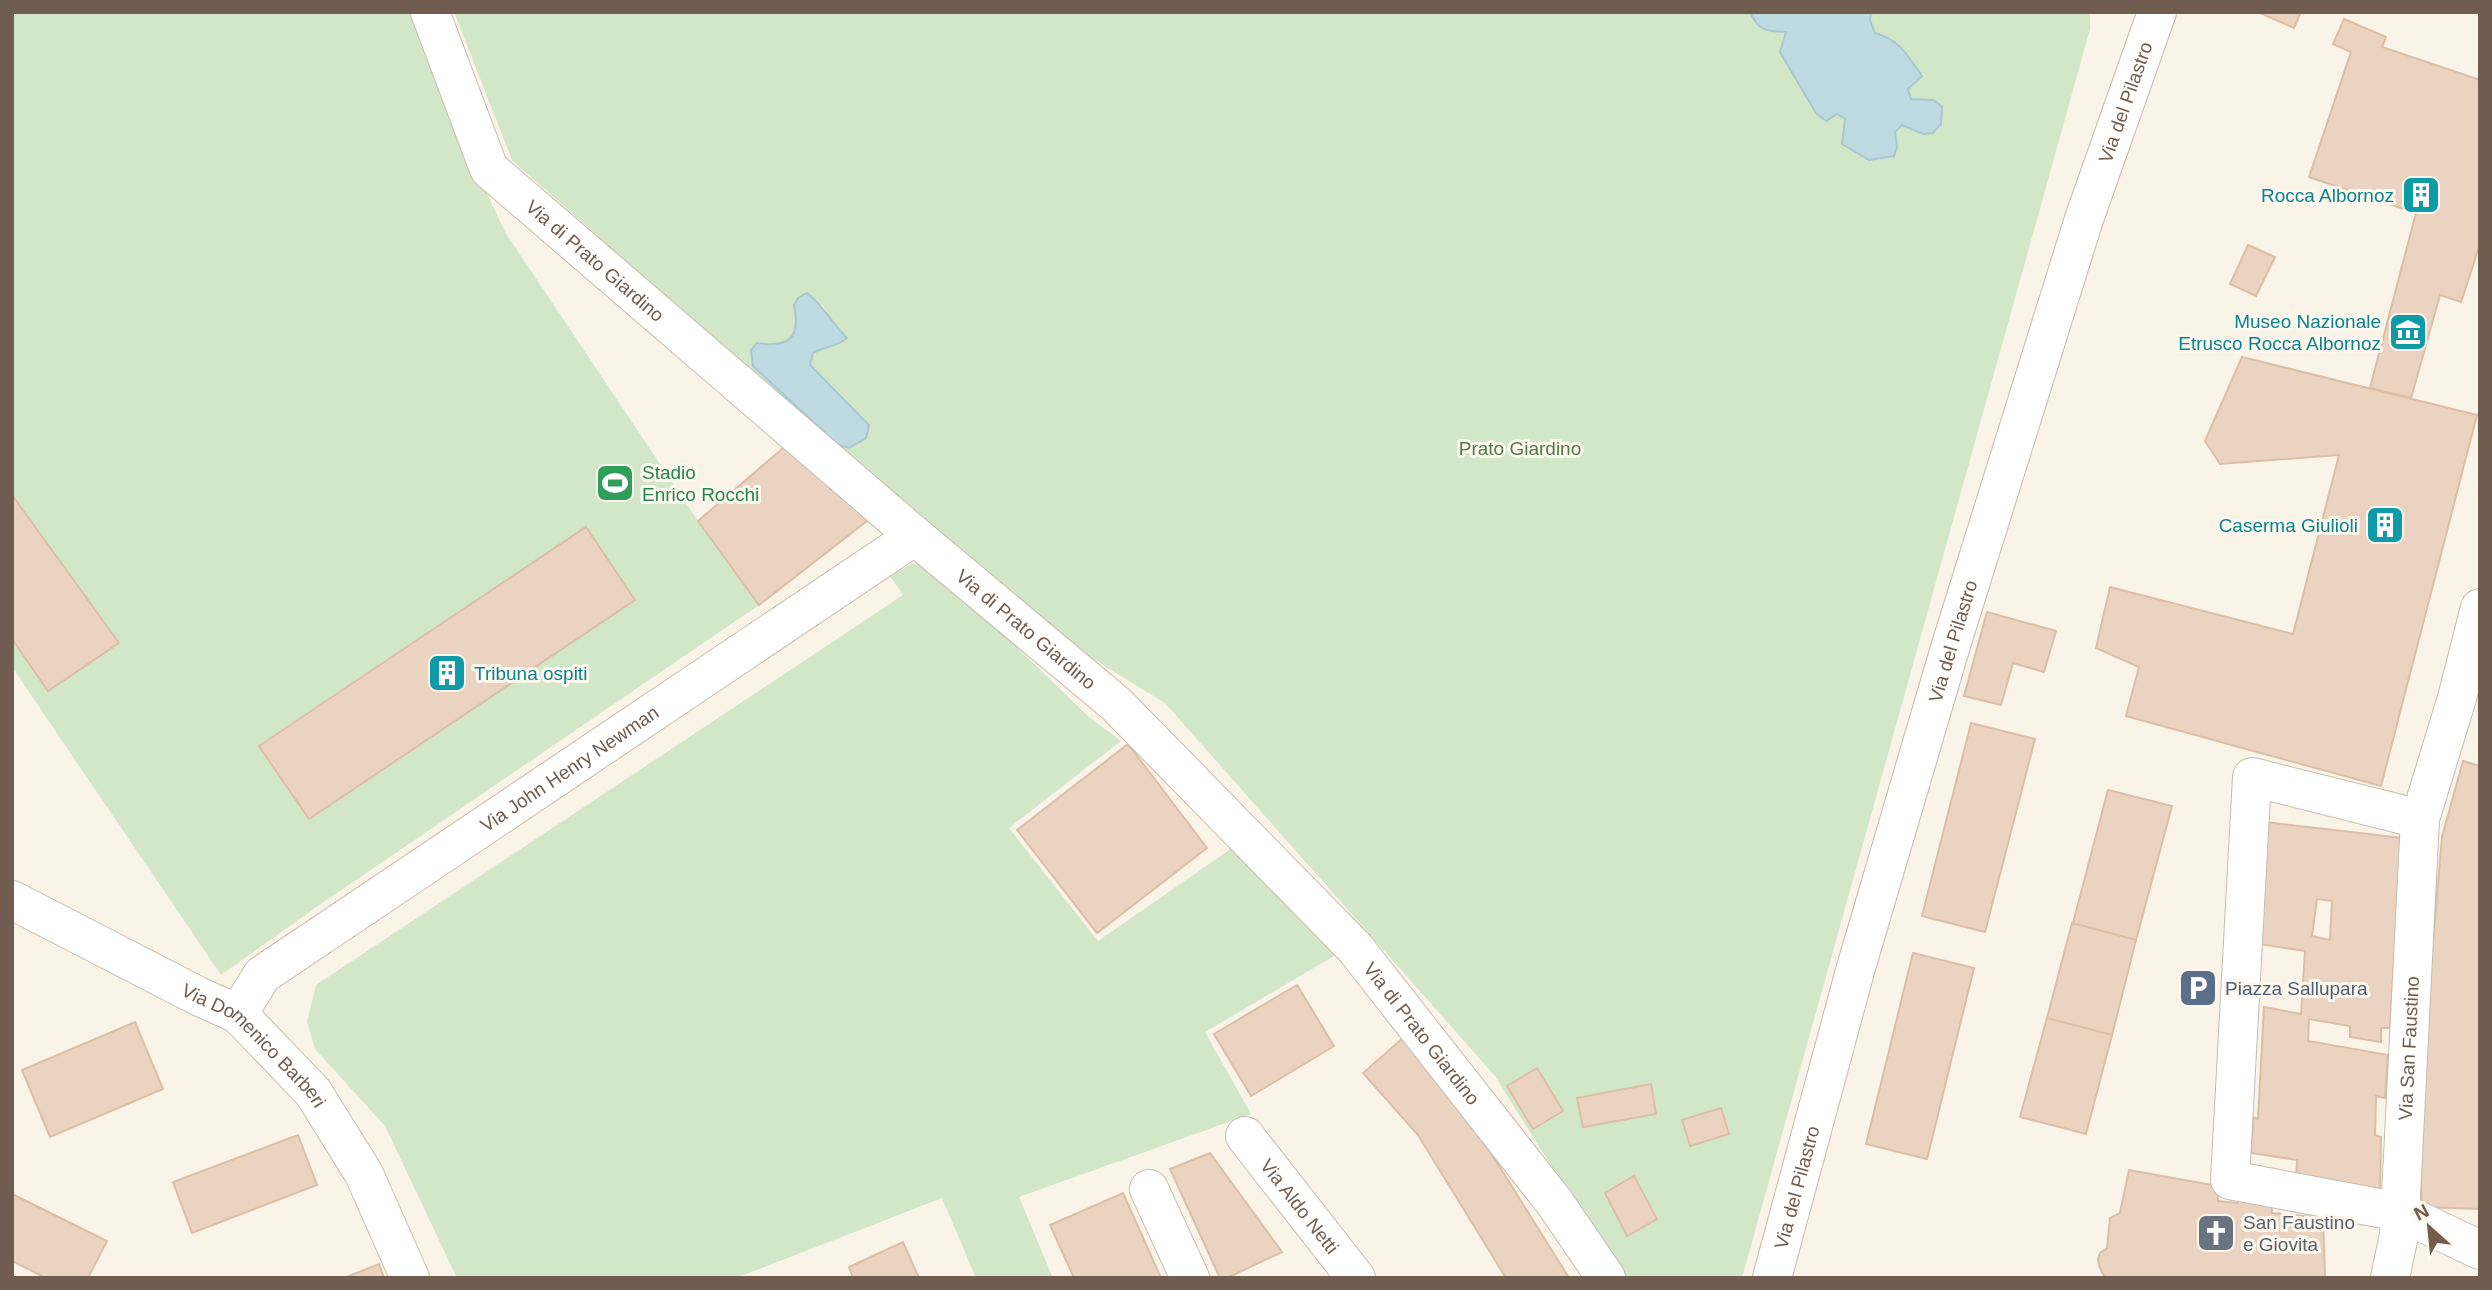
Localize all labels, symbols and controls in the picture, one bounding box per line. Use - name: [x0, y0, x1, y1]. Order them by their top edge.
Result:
- street label: Via del Pilastro: [2095, 39, 2157, 166]
- building icon: Rocca Albornoz: [2400, 174, 2442, 216]
- place label: Rocca Albornoz: [2261, 185, 2394, 206]
- street label: Via di Prato Giardino: [522, 196, 668, 326]
- place label: Museo Nazionale Etrusco Rocca Albornoz: [2178, 311, 2381, 354]
- museum icon: Museo Nazionale Etrusco Rocca Albornoz: [2387, 311, 2429, 353]
- park label: Prato Giardino: [1459, 438, 1581, 459]
- sports icon: Stadio Enrico Rocchi: [594, 462, 636, 504]
- place label: Stadio Enrico Rocchi: [642, 462, 759, 505]
- building icon: Caserma Giulioli: [2364, 504, 2406, 546]
- place label: Caserma Giulioli: [2219, 515, 2358, 536]
- street label: Via di Prato Giardino: [952, 565, 1100, 694]
- street label: Via del Pilastro: [1925, 578, 1982, 705]
- building icon: Tribuna ospiti: [426, 652, 468, 694]
- place label: Tribuna ospiti: [474, 663, 587, 684]
- street label: Via John Henry Newman: [477, 702, 663, 836]
- street label: Via di Prato Giardino: [1359, 958, 1484, 1109]
- parking icon: Piazza Sallupara: [2177, 967, 2219, 1009]
- street label: Via San Faustino: [2395, 976, 2423, 1121]
- place label: Piazza Sallupara: [2225, 978, 2368, 999]
- street label: Via Domenico Barberi: [178, 979, 330, 1111]
- street label: Via del Pilastro: [1770, 1124, 1824, 1251]
- street label: Via Aldo Netti: [1256, 1155, 1343, 1258]
- north arrow: [2394, 1192, 2464, 1262]
- text: N: [2411, 1200, 2432, 1225]
- church icon: San Faustino e Giovita: [2195, 1212, 2237, 1254]
- place label: San Faustino e Giovita: [2243, 1212, 2355, 1255]

